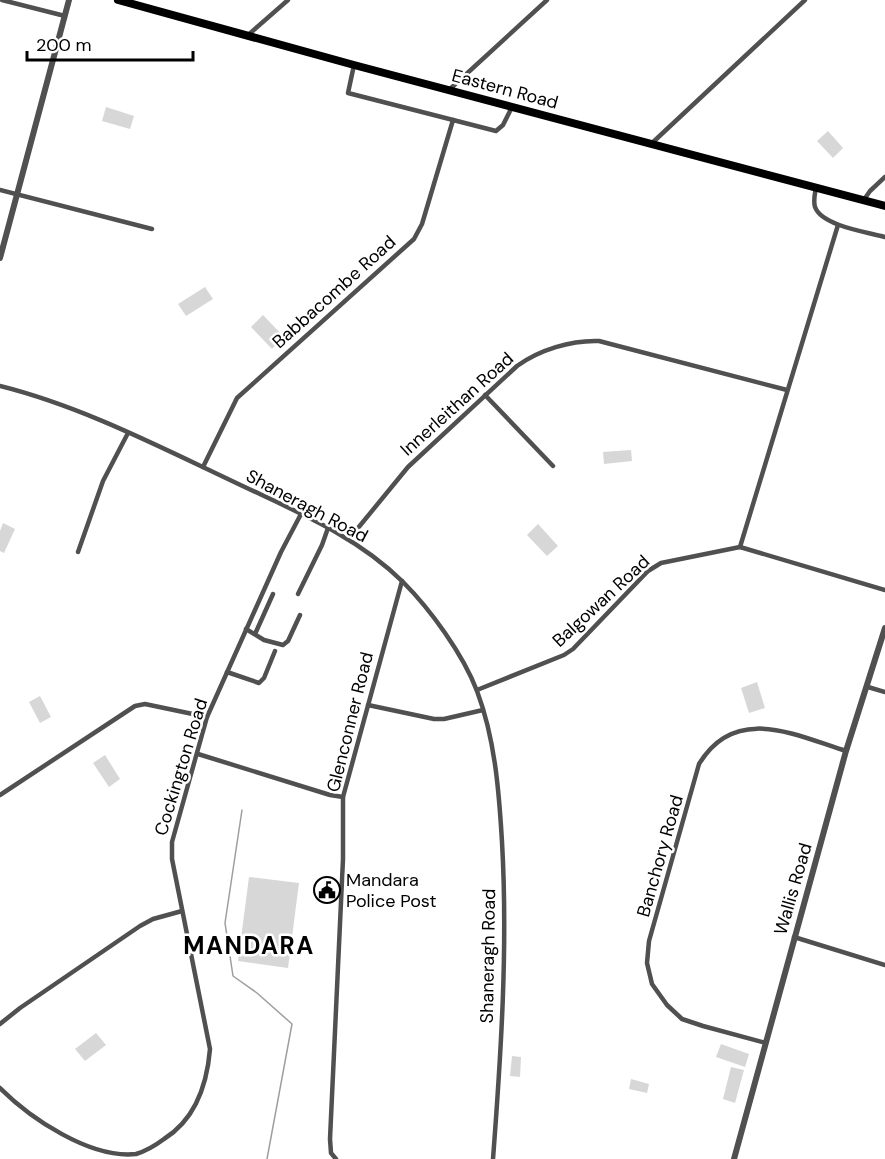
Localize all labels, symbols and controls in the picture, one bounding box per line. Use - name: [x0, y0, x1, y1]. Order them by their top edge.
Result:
- scale bar: [27, 24, 194, 62]
- text: 200 m: [36, 33, 92, 57]
- street label: Eastern Road: [449, 63, 561, 115]
- street label: Babbacombe Road: [267, 230, 401, 354]
- street label: Innerleithan Road: [395, 347, 519, 461]
- street label: Shaneragh Road: [242, 464, 372, 548]
- street label: Balgowan Road: [547, 550, 655, 652]
- street label: Glenconner Road: [321, 650, 379, 794]
- street label: Cockington Road: [149, 696, 213, 838]
- street label: Banchory Road: [631, 792, 689, 920]
- street label: Wallis Road: [768, 840, 818, 938]
- place label: Mandara Police Post: [346, 868, 437, 913]
- public building icon: Mandara Police Post: [312, 875, 342, 905]
- street label: Shaneragh Road: [475, 888, 501, 1024]
- district label: MANDARA: [183, 930, 315, 961]

